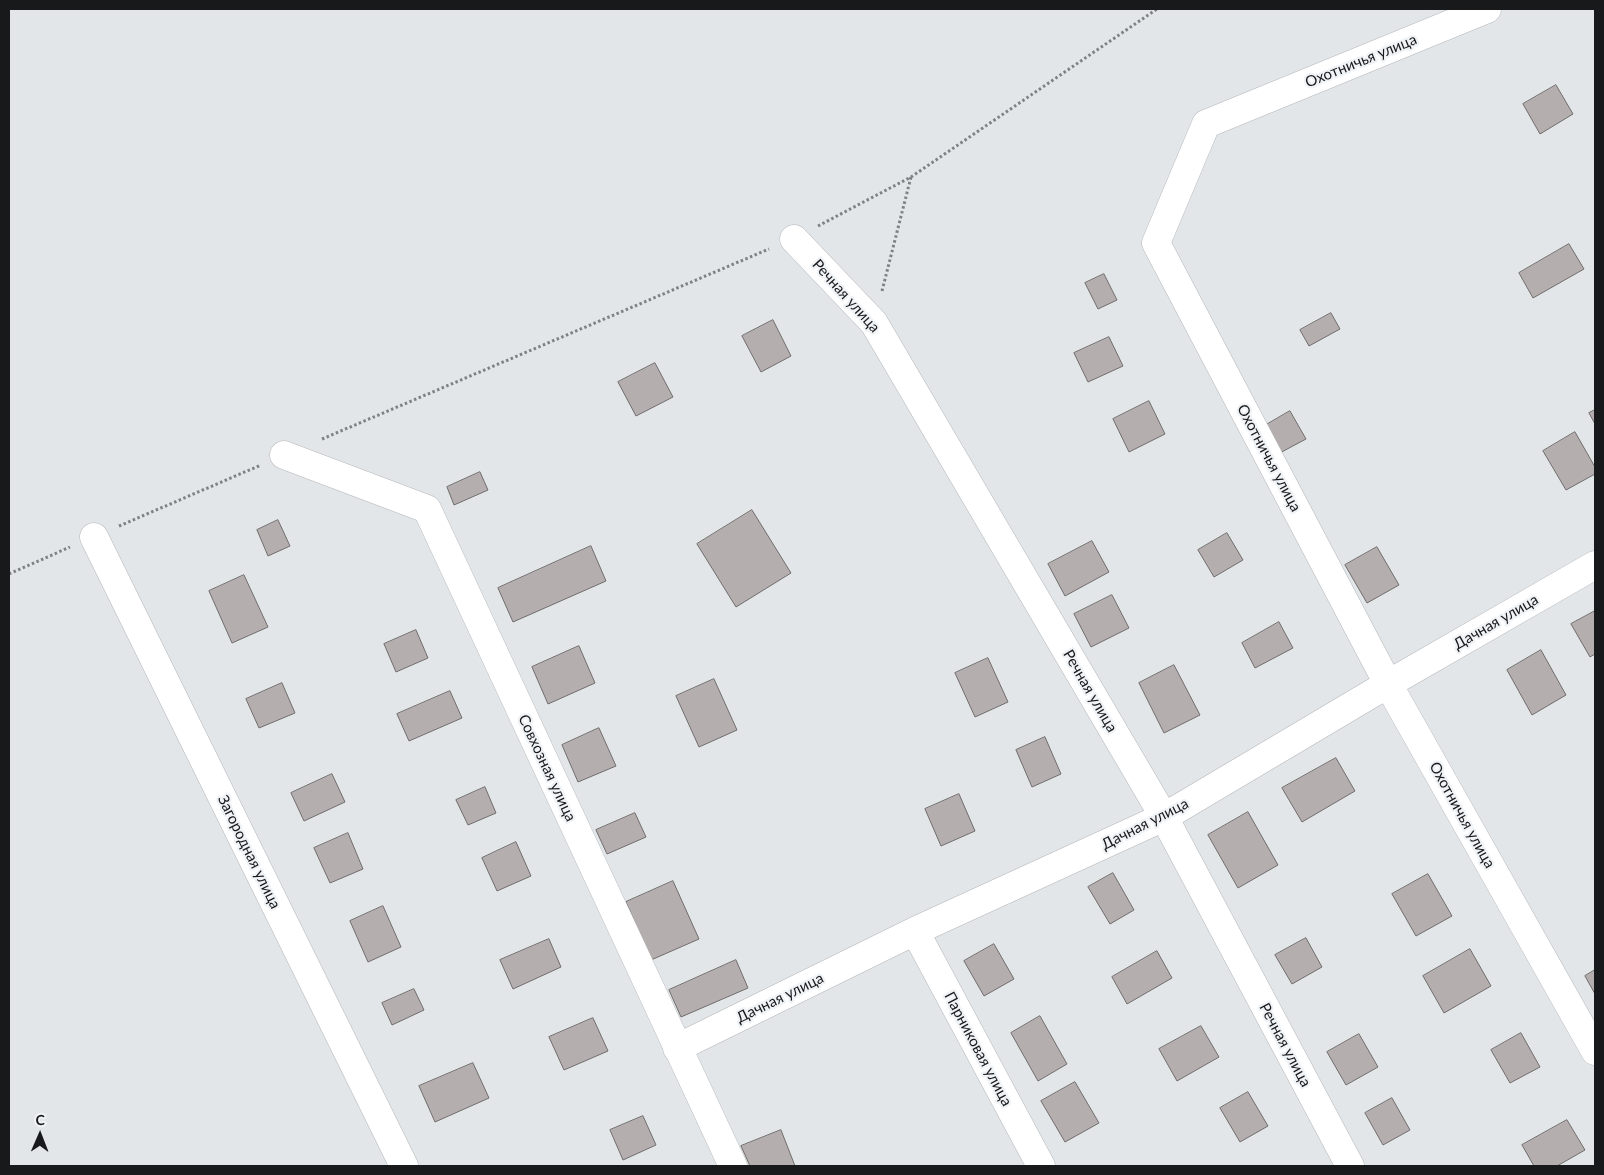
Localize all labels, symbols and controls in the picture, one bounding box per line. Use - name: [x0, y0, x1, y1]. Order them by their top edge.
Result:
- street label: Охотничья улица: [1303, 30, 1419, 92]
- street label: Речная улица: [808, 256, 884, 336]
- street label: Охотничья улица: [1233, 401, 1305, 515]
- street label: Дачная улица: [1450, 590, 1542, 654]
- street label: Речная улица: [1059, 647, 1121, 735]
- street label: Совхозная улица: [514, 712, 580, 824]
- street label: Охотничья улица: [1425, 759, 1499, 871]
- street label: Загородная улица: [214, 792, 284, 912]
- street label: Дачная улица: [1099, 794, 1191, 854]
- street label: Дачная улица: [733, 969, 827, 1027]
- street label: Парниковая улица: [940, 989, 1016, 1109]
- street label: Речная улица: [1255, 1000, 1315, 1090]
- north arrow: [15, 1110, 65, 1160]
- text: С: [35, 1111, 45, 1128]

